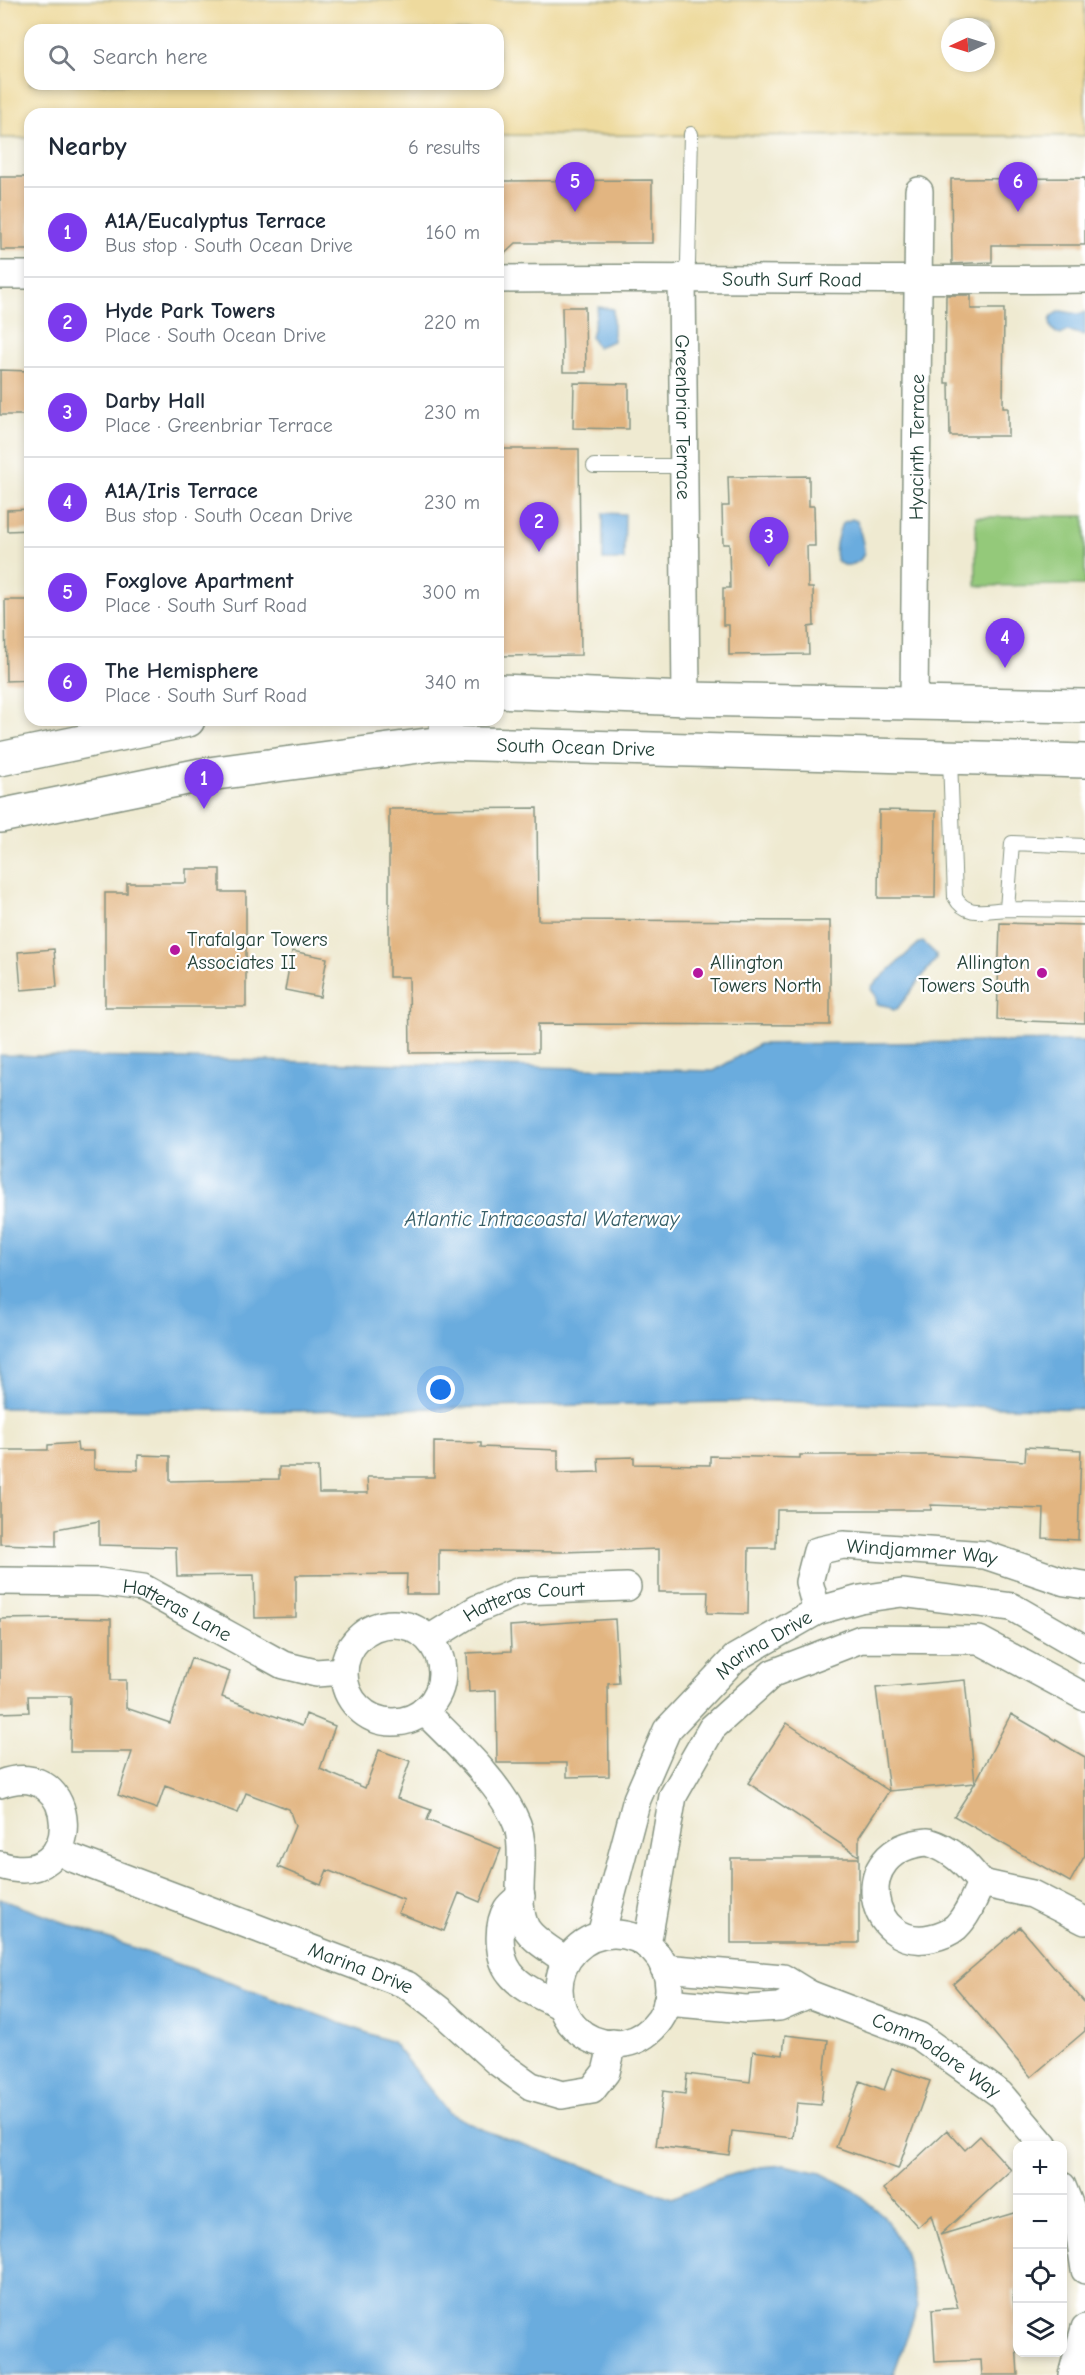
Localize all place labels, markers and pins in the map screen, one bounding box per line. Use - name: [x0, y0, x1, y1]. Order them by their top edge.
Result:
- pin: 5: [556, 162, 594, 212]
- pin: 6: [998, 162, 1038, 212]
- pin: 2: [520, 502, 558, 552]
- pin: 3: [750, 518, 788, 567]
- pin: 4: [986, 618, 1024, 668]
- pin: 1: [184, 760, 224, 809]
- place label: Trafalgar Towers Associates II: [187, 928, 328, 974]
- marker: Trafalgar Towers Associates II: [168, 943, 182, 957]
- place label: Allington Towers North: [710, 951, 822, 997]
- place label: Allington Towers South: [918, 951, 1030, 997]
- marker: Allington Towers North: [691, 966, 705, 980]
- marker: Allington Towers South: [1035, 966, 1049, 980]

